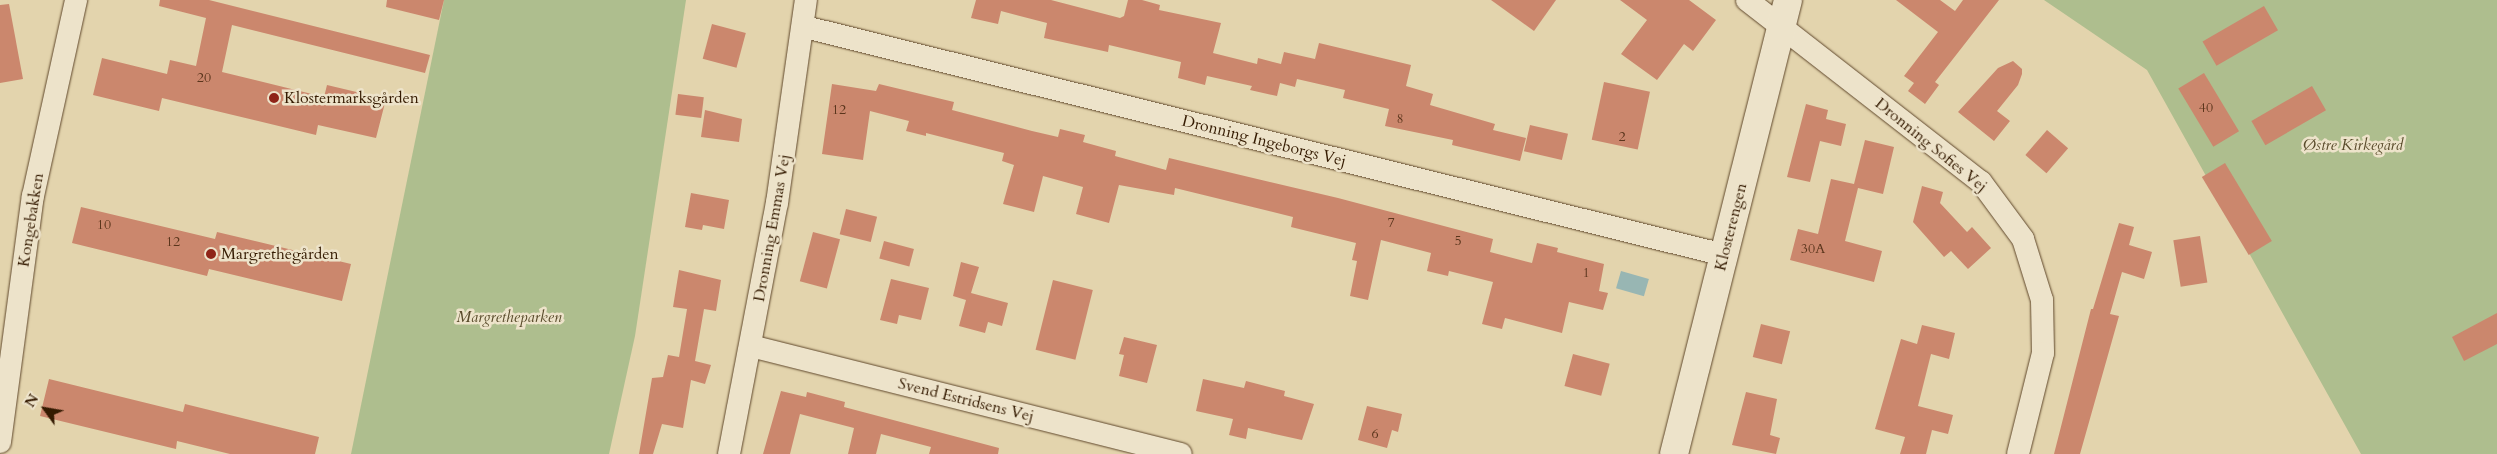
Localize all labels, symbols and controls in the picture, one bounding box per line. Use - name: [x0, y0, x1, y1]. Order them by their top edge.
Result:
- house number: 20: [197, 70, 211, 86]
- place label: Klostermarksgården: [284, 88, 419, 108]
- marker: Klostermarksgården: [268, 92, 280, 104]
- street label: Dronning Sofies Vej: [1871, 94, 1991, 196]
- house number: 40: [2199, 100, 2213, 116]
- house number: 12: [832, 102, 846, 118]
- street label: Dronning Ingeborgs Vej: [1180, 111, 1348, 171]
- house number: 8: [1396, 111, 1404, 127]
- house number: 2: [1618, 129, 1626, 145]
- park label: Østre Kirkegård: [2303, 135, 2403, 155]
- street label: Dronning Emmas Vej: [750, 153, 794, 303]
- street label: Kongebakken: [14, 172, 48, 268]
- street label: Klosterengen: [1711, 181, 1751, 273]
- house number: 7: [1387, 215, 1395, 231]
- house number: 10: [97, 217, 111, 233]
- house number: 5: [1454, 233, 1462, 249]
- house number: 12: [166, 234, 180, 250]
- house number: 30A: [1801, 241, 1825, 257]
- place label: Margrethegården: [221, 244, 339, 264]
- marker: Margrethegården: [205, 248, 217, 260]
- house number: 1: [1582, 265, 1590, 281]
- park label: Margretheparken: [456, 307, 562, 327]
- street label: Svend Estridsens Vej: [896, 374, 1036, 426]
- north arrow: [20, 384, 70, 434]
- text: N: [21, 391, 43, 411]
- house number: 6: [1371, 426, 1379, 442]

